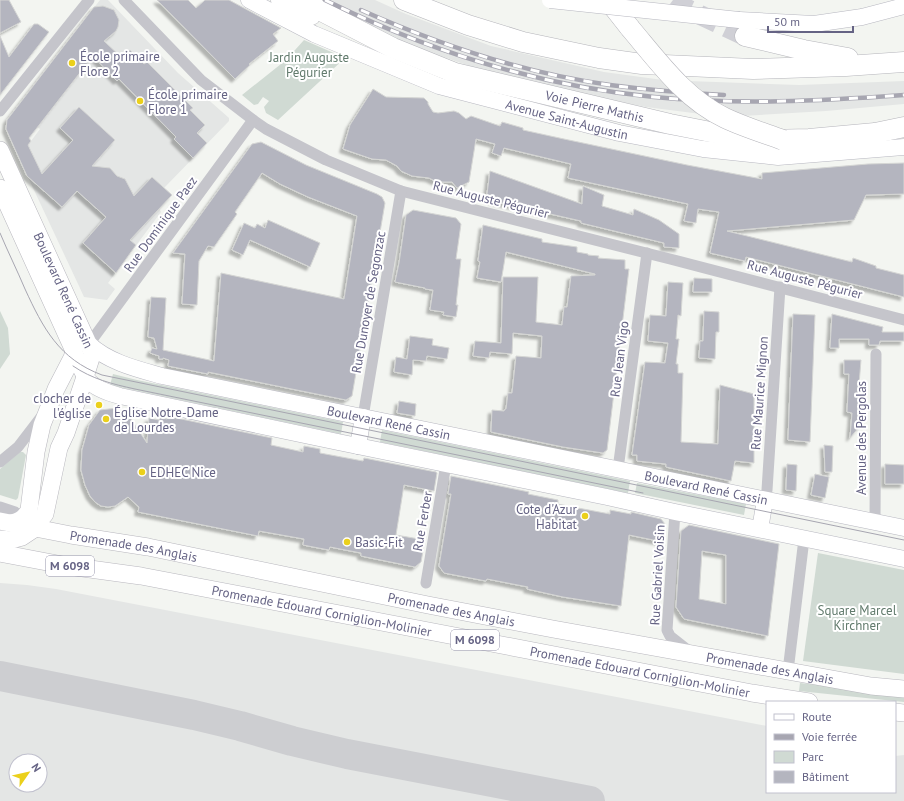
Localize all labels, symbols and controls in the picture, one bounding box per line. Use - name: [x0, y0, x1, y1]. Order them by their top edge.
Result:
- scale bar: [768, 8, 853, 34]
- text: 50 m: [774, 14, 800, 29]
- place label: École primaire Flore 2: [80, 48, 160, 80]
- park label: Jardin Auguste Pégurier: [268, 49, 349, 81]
- marker: École primaire Flore 2: [67, 58, 77, 68]
- place label: École primaire Flore 1: [148, 86, 228, 118]
- street label: Voie Pierre Mathis: [543, 86, 645, 127]
- marker: École primaire Flore 1: [135, 96, 145, 106]
- street label: Avenue Saint-Augustin: [504, 96, 630, 144]
- street label: Rue Dominique Paez: [120, 173, 201, 276]
- street label: Rue Auguste Pégurier: [431, 177, 551, 222]
- street label: Boulevard René Cassin: [30, 230, 97, 351]
- street label: Rue Dunoyer de Segonzac: [348, 230, 389, 375]
- street label: Rue Auguste Pégurier: [745, 256, 865, 303]
- street label: Rue Jean Vigo: [606, 320, 633, 398]
- street label: Rue Maurice Mignon: [747, 336, 772, 450]
- street label: Avenue des Pergolas: [853, 381, 870, 495]
- place label: clocher de l'église: [33, 390, 91, 422]
- marker: clocher de l'église: [94, 400, 104, 410]
- street label: Boulevard René Cassin: [326, 402, 452, 444]
- place label: Église Notre-Dame de Lourdes: [114, 404, 219, 436]
- marker: Église Notre-Dame de Lourdes: [101, 414, 111, 424]
- place label: EDHEC Nice: [150, 464, 216, 481]
- marker: EDHEC Nice: [137, 467, 147, 477]
- street label: Boulevard René Cassin: [643, 467, 769, 509]
- street label: Rue Ferber: [409, 489, 436, 552]
- place label: Cote d'Azur Habitat: [516, 501, 578, 533]
- marker: Cote d'Azur Habitat: [580, 511, 590, 521]
- street label: Rue Gabriel Voisin: [646, 524, 669, 626]
- street label: Promenade des Anglais: [69, 527, 199, 566]
- place label: Basic-Fit: [355, 534, 403, 551]
- marker: Basic-Fit: [342, 537, 352, 547]
- road number: M 6098: [46, 556, 94, 576]
- street label: Promenade Edouard Corniglion-Molinier: [210, 582, 434, 641]
- street label: Promenade des Anglais: [386, 589, 516, 630]
- park label: Square Marcel Kirchner: [818, 602, 897, 634]
- road number: M 6098: [451, 630, 499, 650]
- street label: Promenade Edouard Corniglion-Molinier: [529, 643, 752, 702]
- street label: Promenade des Anglais: [705, 649, 835, 688]
- legend: [766, 701, 896, 793]
- text: Route: [802, 709, 832, 724]
- text: Voie ferrée: [801, 729, 857, 744]
- text: Parc: [802, 749, 824, 764]
- north arrow: [8, 753, 48, 793]
- text: N: [28, 760, 44, 774]
- text: Bâtiment: [802, 769, 849, 784]

